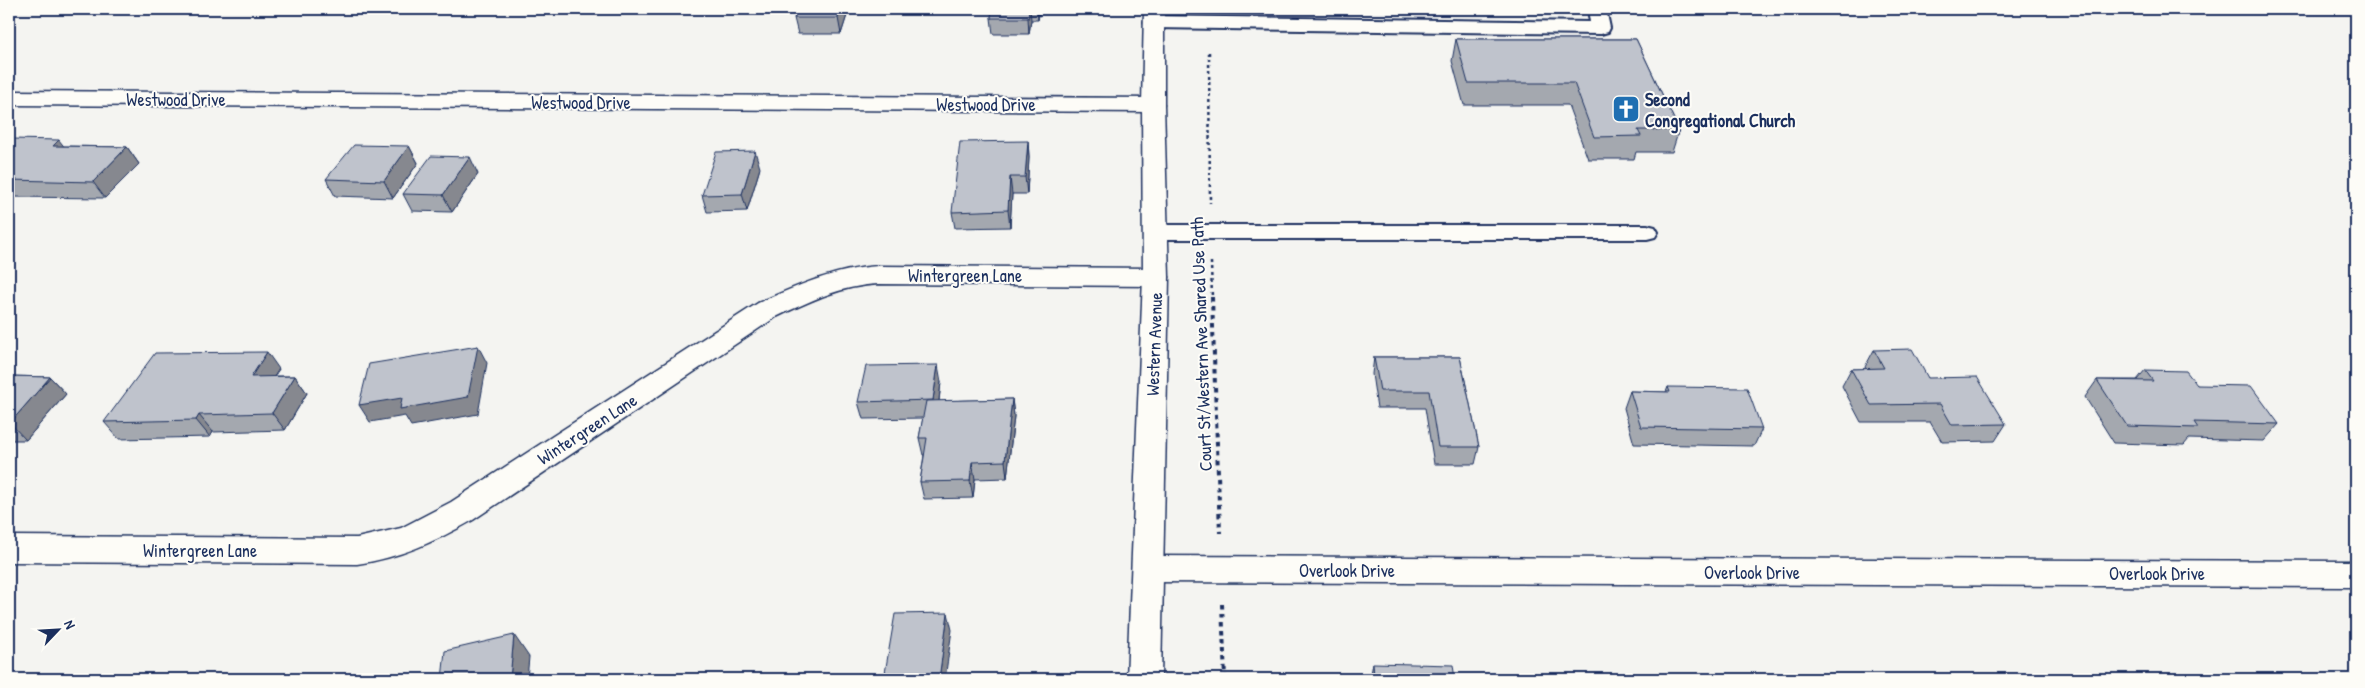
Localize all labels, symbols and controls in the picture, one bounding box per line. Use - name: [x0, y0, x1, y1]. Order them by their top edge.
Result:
- street label: Westwood Drive: [126, 87, 226, 112]
- place label: Second Congregational Church: [1645, 87, 1796, 134]
- street label: Westwood Drive: [531, 90, 631, 115]
- street label: Westwood Drive: [936, 92, 1036, 117]
- church icon: Second Congregational Church: [1611, 94, 1641, 124]
- street label: Court St/Western Ave Shared Use Path: [1184, 216, 1218, 472]
- street label: Wintergreen Lane: [908, 263, 1022, 288]
- street label: Western Avenue: [1140, 292, 1168, 396]
- street label: Wintergreen Lane: [532, 387, 642, 471]
- street label: Wintergreen Lane: [143, 538, 257, 563]
- street label: Overlook Drive: [1299, 558, 1395, 583]
- street label: Overlook Drive: [1704, 560, 1800, 585]
- street label: Overlook Drive: [2109, 561, 2205, 586]
- north arrow: [32, 606, 82, 656]
- text: N: [60, 617, 81, 632]

